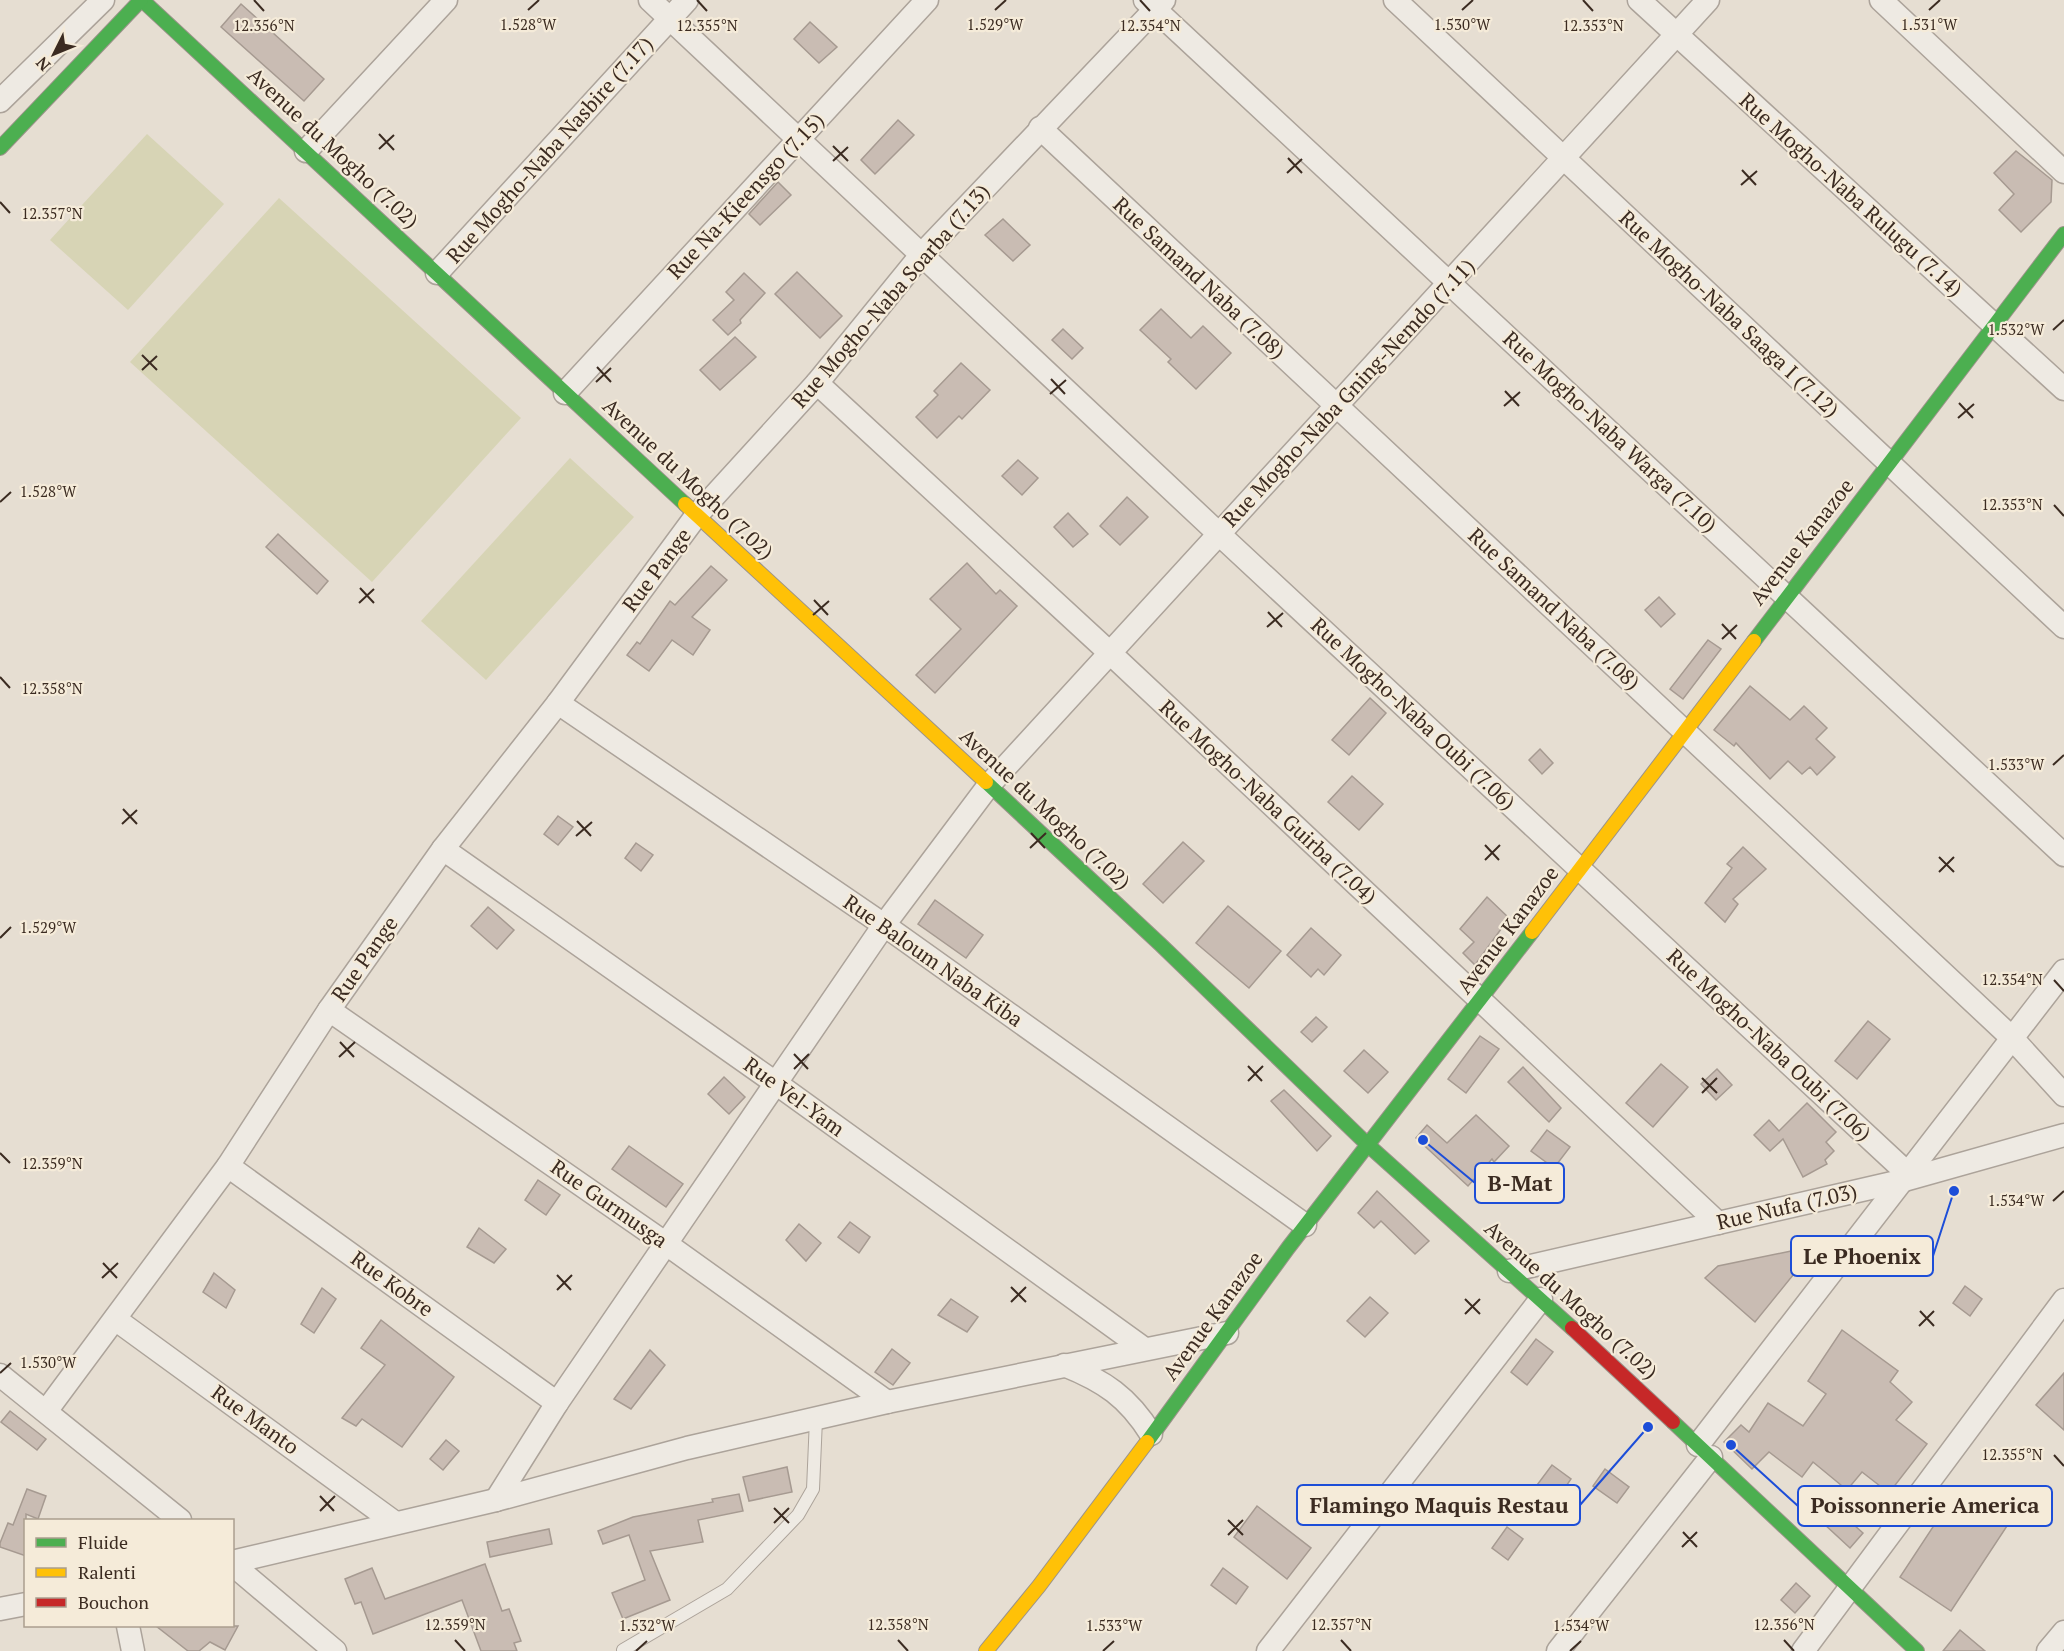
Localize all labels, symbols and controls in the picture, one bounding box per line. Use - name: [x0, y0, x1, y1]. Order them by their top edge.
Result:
- text: 1.528°W: [500, 14, 557, 34]
- text: 1.529°W: [967, 14, 1024, 34]
- text: 1.530°W: [1434, 14, 1491, 34]
- text: 1.531°W: [1901, 14, 1958, 34]
- text: 12.356°N: [233, 15, 295, 35]
- text: 12.355°N: [676, 15, 738, 35]
- text: 12.354°N: [1119, 15, 1181, 35]
- text: 12.353°N: [1562, 15, 1624, 35]
- north arrow: [24, 24, 84, 84]
- street label: Rue Mogho-Naba Nasbire (7.17): [440, 30, 659, 269]
- text: N: [31, 52, 55, 76]
- street label: Avenue du Mogho (7.02): [242, 61, 425, 234]
- street label: Rue Mogho-Naba Rulugu (7.14): [1734, 86, 1969, 302]
- street label: Rue Na-Kieensgo (7.15): [661, 106, 830, 285]
- street label: Rue Mogho-Naba Soarba (7.13): [785, 177, 995, 413]
- street label: Rue Samand Naba (7.08): [1108, 190, 1292, 365]
- text: 12.357°N: [21, 203, 83, 223]
- street label: Rue Mogho-Naba Saaga I (7.12): [1614, 204, 1846, 423]
- street label: Rue Mogho-Naba Gning-Nemdo (7.11): [1216, 252, 1481, 533]
- text: 1.532°W: [1988, 319, 2045, 339]
- street label: Rue Mogho-Naba Warga (7.10): [1498, 324, 1724, 538]
- street label: Avenue du Mogho (7.02): [597, 392, 780, 565]
- street label: Avenue Kanazoe: [1743, 472, 1859, 610]
- text: 1.528°W: [20, 481, 77, 501]
- text: 12.353°N: [1981, 494, 2043, 514]
- street label: Rue Samand Naba (7.08): [1463, 521, 1647, 696]
- street label: Rue Pange: [615, 522, 697, 617]
- street label: Rue Mogho-Naba Oubi (7.06): [1305, 611, 1522, 816]
- text: 12.358°N: [21, 678, 83, 698]
- street label: Rue Mogho-Naba Guirba (7.04): [1154, 693, 1383, 910]
- street label: Avenue du Mogho (7.02): [954, 722, 1137, 895]
- text: 1.533°W: [1988, 754, 2045, 774]
- street label: Avenue Kanazoe: [1450, 860, 1565, 999]
- street label: Rue Baloum Naba Kiba: [838, 888, 1029, 1033]
- street label: Rue Pange: [325, 910, 404, 1007]
- text: 1.529°W: [20, 917, 77, 937]
- street label: Rue Mogho-Naba Oubi (7.06): [1661, 942, 1878, 1147]
- text: 12.354°N: [1981, 969, 2043, 989]
- street label: Rue Vel-Yam: [739, 1050, 851, 1142]
- text: 12.359°N: [21, 1153, 83, 1173]
- street label: Rue Gurmusga: [546, 1153, 674, 1254]
- callout: B-Mat: [1475, 1163, 1564, 1203]
- text: B-Mat: [1488, 1168, 1553, 1197]
- street label: Rue Nufa (7.03): [1714, 1176, 1860, 1236]
- text: 1.534°W: [1988, 1190, 2045, 1210]
- street label: Avenue du Mogho (7.02): [1479, 1214, 1664, 1385]
- callout: Le Phoenix: [1791, 1236, 1933, 1276]
- text: Le Phoenix: [1803, 1241, 1921, 1270]
- street label: Rue Kobre: [346, 1244, 439, 1323]
- street label: Avenue Kanazoe: [1156, 1245, 1269, 1386]
- text: 1.530°W: [20, 1352, 77, 1372]
- street label: Rue Manto: [206, 1378, 305, 1460]
- text: 12.355°N: [1981, 1444, 2043, 1464]
- callout: Flamingo Maquis Restau: [1297, 1485, 1580, 1525]
- callout: Poissonnerie America: [1798, 1486, 2052, 1526]
- text: Flamingo Maquis Restau: [1309, 1490, 1569, 1519]
- text: Poissonnerie America: [1810, 1490, 2040, 1519]
- legend: [24, 1519, 234, 1627]
- text: Fluide: [78, 1530, 128, 1554]
- text: Ralenti: [78, 1560, 136, 1584]
- text: Bouchon: [78, 1590, 149, 1614]
- text: 12.359°N: [424, 1614, 486, 1634]
- text: 12.358°N: [867, 1614, 929, 1634]
- text: 12.357°N: [1310, 1614, 1372, 1634]
- text: 12.356°N: [1753, 1614, 1815, 1634]
- text: 1.532°W: [619, 1615, 676, 1635]
- text: 1.533°W: [1086, 1615, 1143, 1635]
- text: 1.534°W: [1553, 1615, 1610, 1635]

